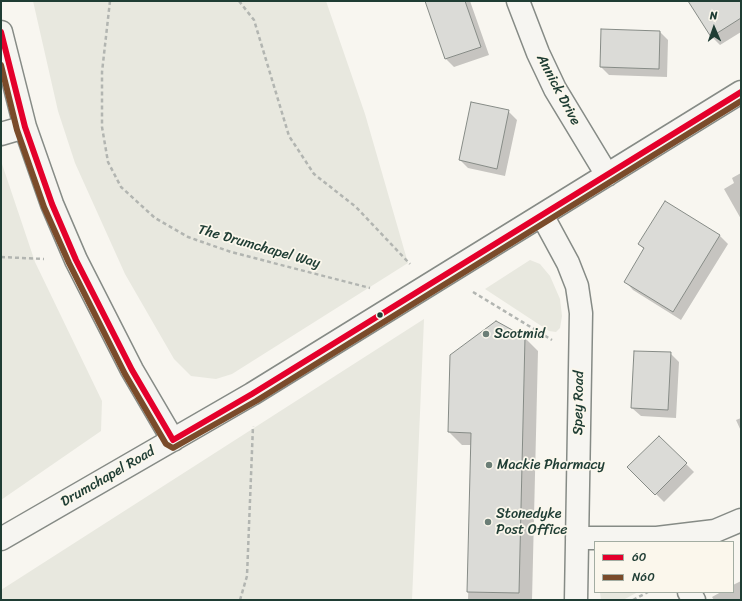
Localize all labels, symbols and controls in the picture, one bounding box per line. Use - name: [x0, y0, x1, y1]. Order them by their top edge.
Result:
- text: N: [709, 6, 718, 25]
- north arrow: [694, 8, 734, 48]
- street label: Annick Drive: [532, 52, 584, 128]
- street label: The Drumchapel Way: [196, 221, 322, 273]
- unlabelled marker: [375, 310, 385, 320]
- place label: Scotmid: [494, 326, 545, 342]
- marker: Scotmid: [481, 329, 491, 339]
- street label: Spey Road: [570, 371, 588, 435]
- street label: Drumchapel Road: [58, 443, 158, 511]
- place label: Mackie Pharmacy: [497, 457, 605, 473]
- marker: Mackie Pharmacy: [484, 460, 494, 470]
- place label: Stonedyke Post Office: [496, 506, 567, 538]
- marker: Stonedyke Post Office: [483, 517, 493, 527]
- legend: [594, 541, 734, 593]
- text: 60: [632, 546, 646, 568]
- text: N60: [632, 566, 655, 588]

